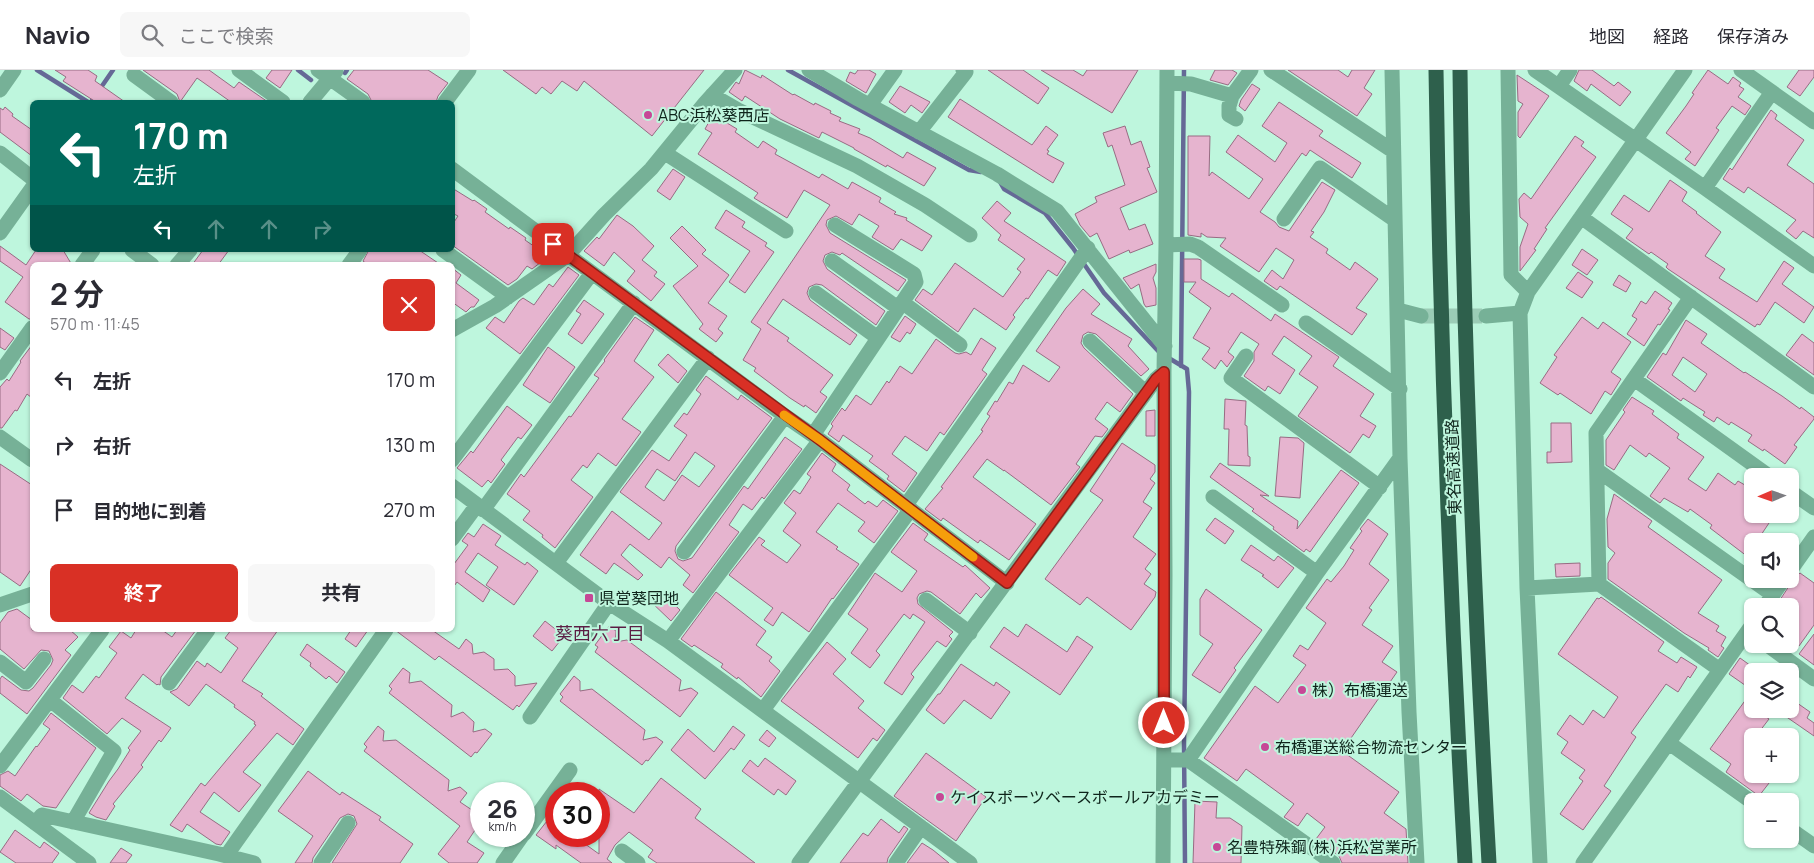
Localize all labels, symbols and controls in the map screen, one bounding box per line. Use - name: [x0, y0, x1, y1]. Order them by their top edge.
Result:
- search box: [120, 12, 470, 57]
- text: Navio: [25, 18, 90, 51]
- icon: search: [138, 21, 166, 49]
- text: ここで検索: [178, 23, 273, 49]
- text: 地図: [1589, 24, 1625, 48]
- text: 経路: [1653, 24, 1689, 48]
- text: 保存済み: [1717, 24, 1789, 48]
- place label: ABC浜松葵西店: [658, 104, 769, 126]
- marker: ABC浜松葵西店: [642, 109, 654, 121]
- text: 170 m: [133, 112, 229, 160]
- icon: left: [50, 120, 115, 185]
- text: 左折: [133, 160, 177, 190]
- icon: left: [149, 215, 177, 243]
- icon: ahead: [202, 215, 230, 243]
- icon: ahead: [255, 215, 283, 243]
- icon: right: [308, 215, 336, 243]
- pin: [532, 223, 574, 265]
- icon: arrive: [539, 230, 567, 258]
- text: 2 分: [50, 273, 104, 314]
- button: close: [383, 279, 435, 331]
- text: 570 m · 11:45: [50, 313, 140, 335]
- icon: left: [50, 366, 78, 394]
- text: 170 m: [387, 367, 435, 393]
- text: 左折: [93, 368, 131, 394]
- street label: 東名高速道路: [1440, 419, 1466, 515]
- icon: right: [50, 431, 78, 459]
- text: 130 m: [386, 432, 435, 458]
- text: 右折: [93, 433, 131, 459]
- north arrow: [1744, 468, 1799, 522]
- map controls: [1744, 468, 1799, 848]
- icon: arrive: [50, 496, 78, 524]
- text: 270 m: [383, 497, 435, 523]
- text: 目的地に到着: [93, 498, 207, 524]
- button: sound: [1744, 533, 1799, 588]
- button: 終了: [50, 564, 238, 622]
- button: 共有: [248, 564, 435, 622]
- place label: 県営葵団地: [599, 587, 679, 609]
- marker: 県営葵団地: [583, 592, 595, 604]
- button: search: [1744, 598, 1799, 653]
- district label: 葵西六丁目: [555, 621, 645, 645]
- button: layers: [1744, 663, 1799, 718]
- place label: 株）布橋運送: [1312, 679, 1408, 701]
- marker: 株）布橋運送: [1296, 684, 1308, 696]
- position arrow: [1137, 696, 1189, 748]
- button: +: [1744, 728, 1799, 783]
- place label: 布橋運送総合物流センター: [1275, 736, 1467, 758]
- marker: 布橋運送総合物流センター: [1259, 741, 1271, 753]
- speed limit sign: 30: [545, 782, 610, 847]
- place label: ケイスポーツベースボールアカデミー: [950, 786, 1220, 808]
- text: 26: [487, 791, 518, 826]
- marker: ケイスポーツベースボールアカデミー: [934, 791, 946, 803]
- button: −: [1744, 793, 1799, 848]
- text: km/h: [489, 818, 516, 835]
- place label: 名豊特殊鋼(株)浜松営業所: [1227, 836, 1417, 858]
- marker: 名豊特殊鋼(株)浜松営業所: [1211, 841, 1223, 853]

